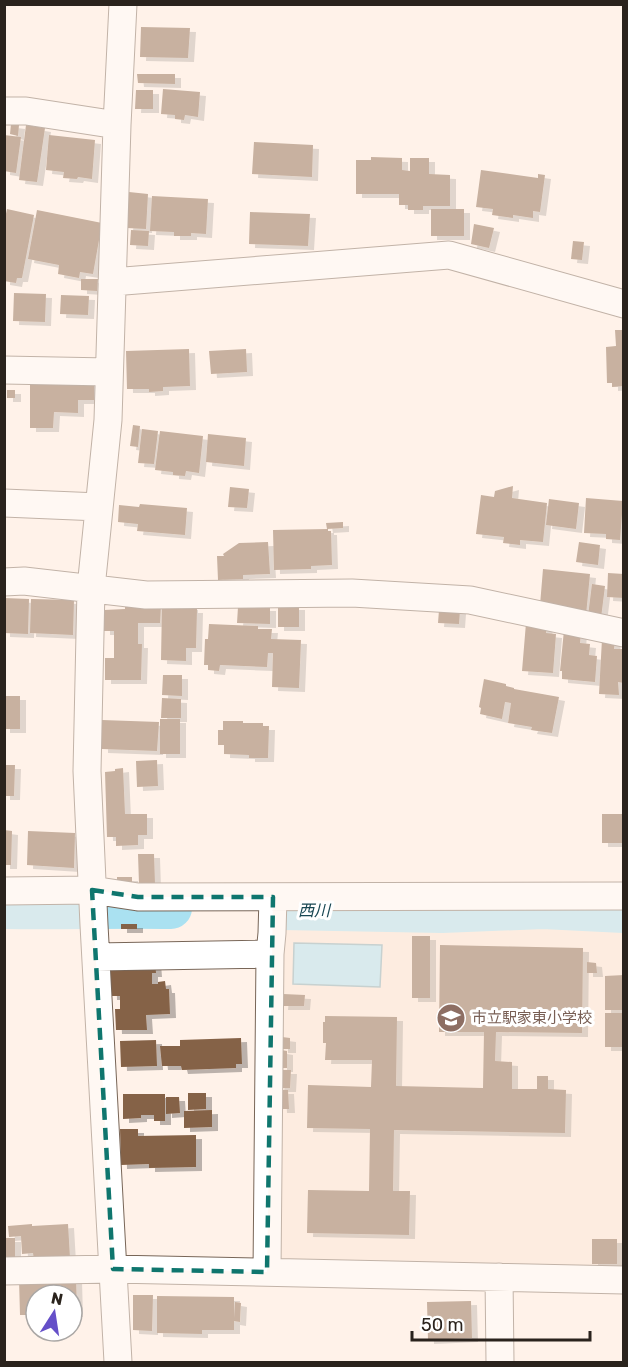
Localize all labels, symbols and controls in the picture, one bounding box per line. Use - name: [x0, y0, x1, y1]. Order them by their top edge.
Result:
- water label: 西川: [298, 901, 332, 920]
- school or university icon: 市立駅家東小学校: [435, 1002, 467, 1034]
- place label: 市立駅家東小学校: [472, 1009, 592, 1027]
- north arrow: [24, 1283, 84, 1343]
- text: N: [49, 1288, 65, 1309]
- scale bar: [412, 1304, 590, 1342]
- text: 50 m: [421, 1314, 464, 1336]

